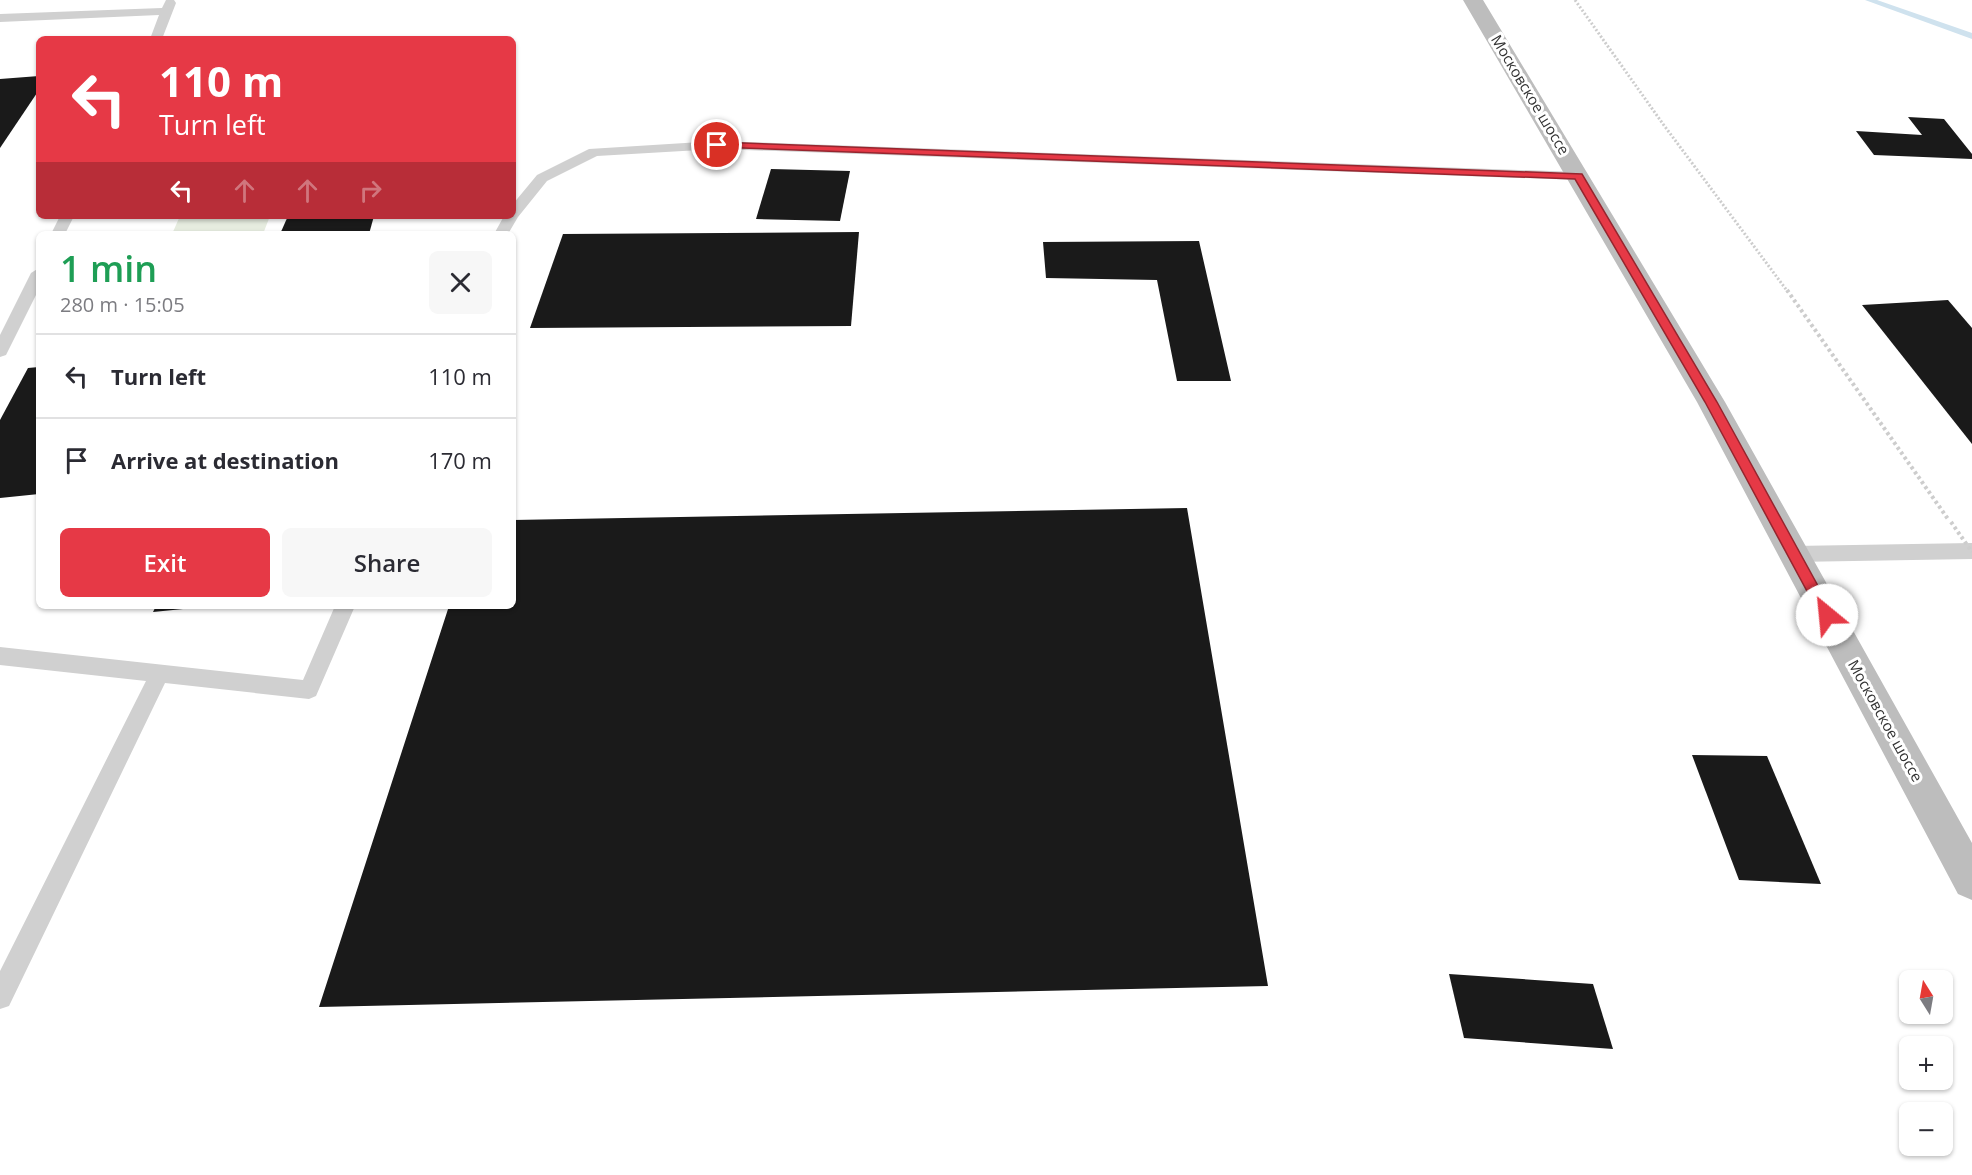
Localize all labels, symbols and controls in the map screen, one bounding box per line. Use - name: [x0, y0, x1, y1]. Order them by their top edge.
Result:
- street label: Московское шоссе: [1487, 31, 1575, 158]
- text: 110 m: [159, 52, 283, 109]
- icon: left: [60, 60, 138, 138]
- text: Turn left: [159, 106, 266, 143]
- pin: [691, 119, 742, 170]
- icon: arrive: [700, 128, 733, 161]
- icon: left: [165, 174, 198, 207]
- icon: ahead: [228, 174, 261, 207]
- icon: ahead: [291, 174, 324, 207]
- icon: right: [354, 174, 387, 207]
- text: 1 min: [60, 244, 157, 293]
- button: close: [429, 251, 492, 314]
- text: 280 m · 15:05: [60, 291, 185, 318]
- icon: left: [60, 360, 93, 393]
- text: Turn left: [111, 361, 206, 391]
- text: 110 m: [428, 361, 492, 391]
- icon: arrive: [60, 444, 93, 477]
- text: Arrive at destination: [111, 445, 339, 475]
- text: 170 m: [428, 445, 492, 475]
- button: Exit: [60, 528, 270, 597]
- button: Share: [282, 528, 492, 597]
- position arrow: [1795, 583, 1859, 647]
- street label: Московское шоссе: [1844, 656, 1928, 785]
- north arrow: [1899, 970, 1953, 1024]
- map controls: [1899, 970, 1953, 1156]
- button: +: [1899, 1036, 1953, 1090]
- button: −: [1899, 1102, 1953, 1156]

